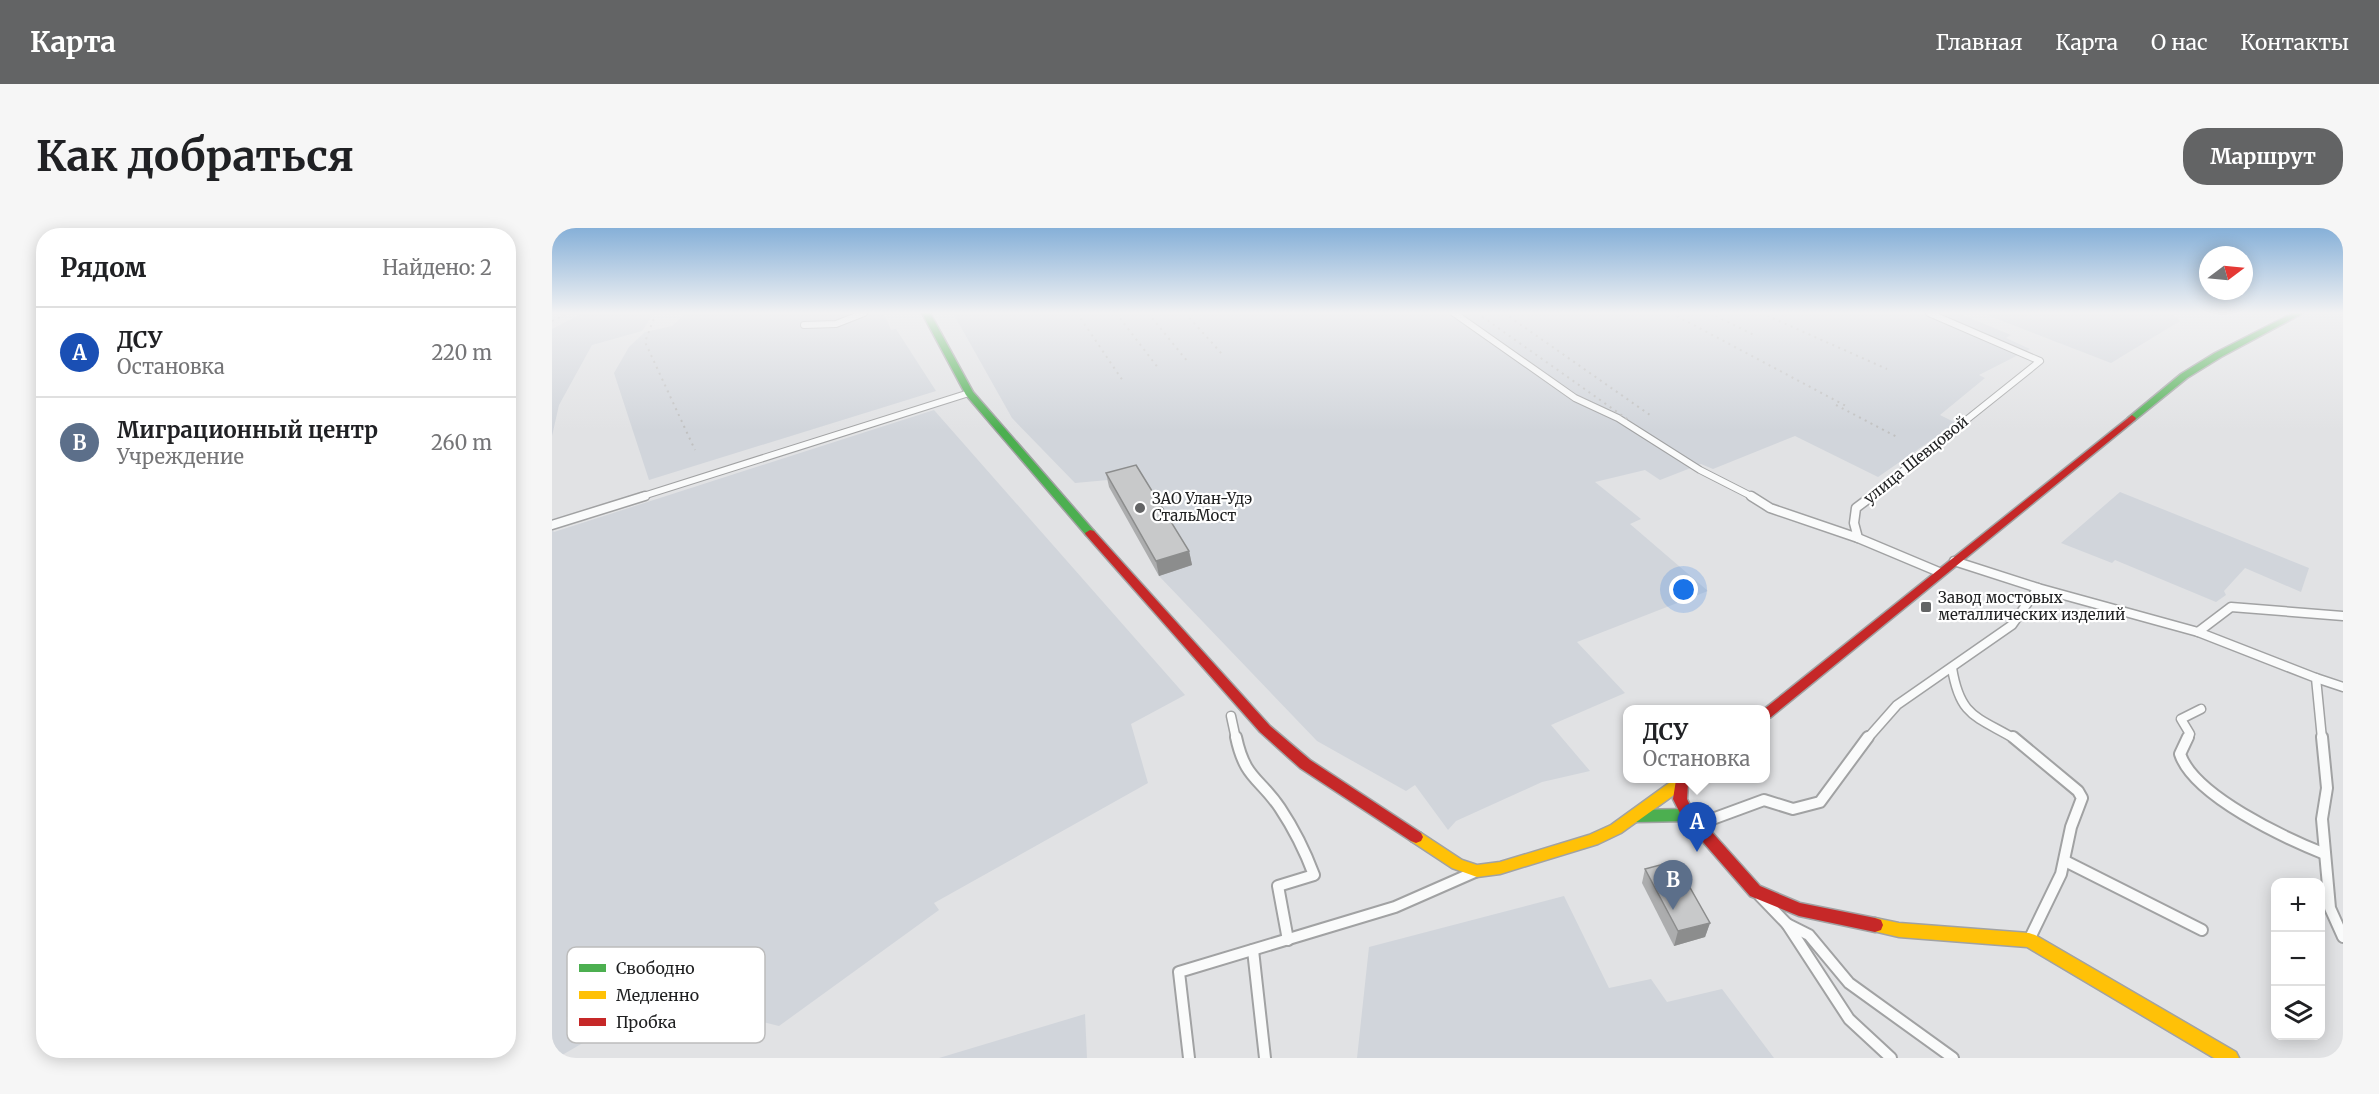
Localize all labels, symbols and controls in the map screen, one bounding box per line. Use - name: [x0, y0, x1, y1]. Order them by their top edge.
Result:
- text: Карта: [30, 24, 116, 60]
- text: Главная: [1936, 29, 2023, 56]
- text: Карта: [2056, 29, 2118, 56]
- text: О нас: [2151, 29, 2208, 56]
- text: Контакты: [2241, 29, 2349, 56]
- button: Маршрут: [2183, 128, 2343, 185]
- text: Как добраться: [36, 130, 354, 182]
- north arrow: [2199, 246, 2253, 300]
- text: Рядом: [60, 251, 146, 284]
- text: Найдено: 2: [382, 255, 492, 280]
- text: ДСУ: [117, 326, 162, 354]
- text: A: [72, 340, 87, 365]
- text: 220 m: [432, 340, 492, 365]
- text: Остановка: [117, 354, 225, 379]
- street label: улица Шевцовой: [1860, 412, 1972, 508]
- text: Миграционный центр: [117, 416, 378, 444]
- text: B: [73, 430, 86, 455]
- text: 260 m: [431, 430, 492, 455]
- text: Учреждение: [117, 444, 244, 469]
- place label: ЗАО Улан-Удэ СтальМост: [1152, 489, 1252, 525]
- marker: ЗАО Улан-Удэ СтальМост: [1133, 501, 1147, 515]
- your location: [1669, 575, 1698, 604]
- place label: Завод мостовых металлических изделий: [1938, 588, 2125, 624]
- marker: Завод мостовых металлических изделий: [1919, 600, 1933, 614]
- popup: [1623, 705, 1770, 783]
- text: ДСУ: [1643, 718, 1688, 746]
- text: Остановка: [1643, 746, 1750, 771]
- pin: A: [1678, 802, 1716, 852]
- pin: B: [1654, 860, 1692, 910]
- map controls: [2271, 878, 2325, 1040]
- button: +: [2271, 878, 2325, 932]
- button: −: [2271, 932, 2325, 986]
- legend: [567, 947, 765, 1043]
- text: Свободно: [616, 958, 695, 978]
- text: Медленно: [616, 985, 699, 1005]
- button: layers: [2271, 986, 2325, 1040]
- text: Пробка: [616, 1012, 677, 1032]

